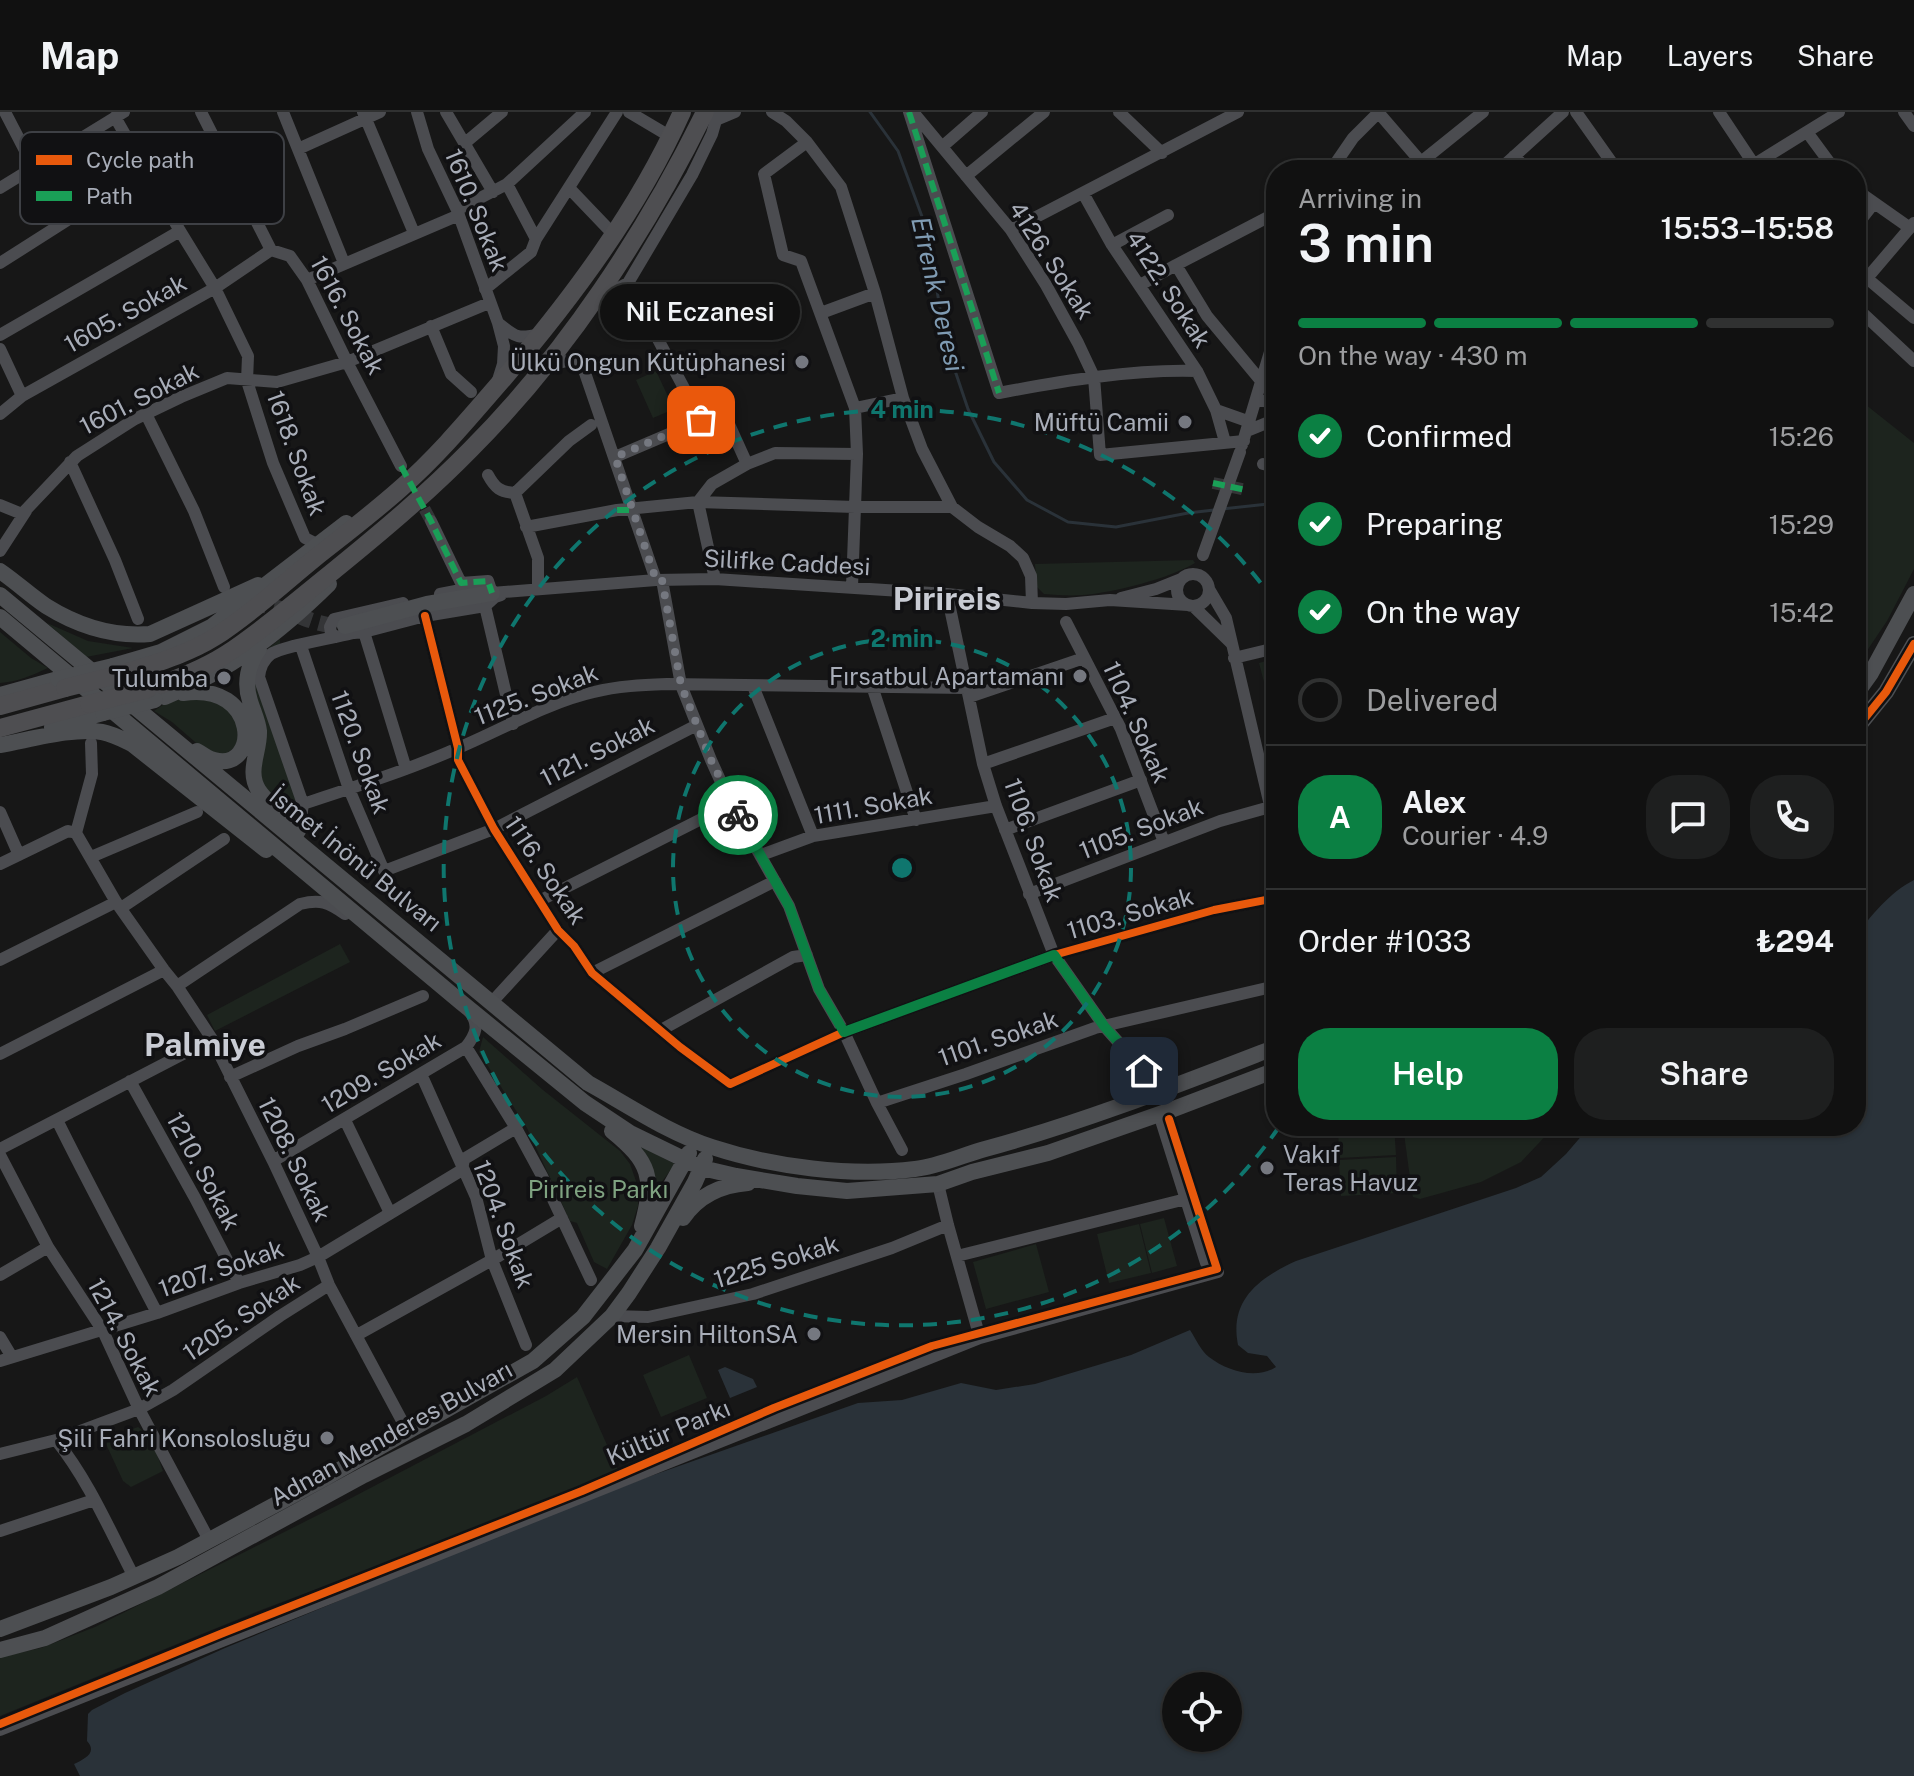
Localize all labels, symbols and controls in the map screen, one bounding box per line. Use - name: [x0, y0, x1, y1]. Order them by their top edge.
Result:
- text: Map: [40, 33, 119, 78]
- text: Map: [1566, 39, 1623, 72]
- text: Layers: [1667, 39, 1753, 72]
- text: Share: [1797, 39, 1874, 72]
- legend: [20, 132, 284, 224]
- street label: 1610. Sokak: [440, 145, 514, 275]
- text: Cycle path: [86, 147, 194, 173]
- text: Path: [86, 183, 133, 209]
- text: Arriving in: [1298, 183, 1422, 214]
- street label: 4126. Sokak: [1004, 196, 1100, 324]
- text: 15:53–15:58: [1660, 210, 1834, 246]
- water label: Efrenk Deresi: [905, 213, 971, 375]
- text: 3 min: [1298, 213, 1434, 274]
- street label: 4122. Sokak: [1121, 225, 1217, 353]
- street label: 1616. Sokak: [305, 251, 391, 379]
- street label: 1605. Sokak: [59, 268, 191, 358]
- callout: Nil Eczanesi: [601, 284, 801, 340]
- text: Nil Eczanesi: [626, 296, 774, 327]
- text: On the way · 430 m: [1298, 340, 1527, 371]
- place label: Ülkü Ongun Kütüphanesi: [510, 347, 786, 376]
- marker: Ülkü Ongun Kütüphanesi: [793, 353, 811, 371]
- street label: 1601. Sokak: [75, 356, 203, 440]
- pin: [667, 386, 735, 454]
- street label: 1618. Sokak: [262, 387, 332, 519]
- text: 4 min: [870, 395, 934, 423]
- icon: bag: [679, 398, 723, 442]
- place label: Müftü Camii: [1034, 408, 1169, 436]
- marker: Müftü Camii: [1176, 413, 1194, 431]
- icon: check: [1298, 414, 1342, 458]
- text: Confirmed: [1366, 418, 1512, 454]
- text: 15:26: [1769, 421, 1834, 452]
- icon: check: [1298, 502, 1342, 546]
- text: Preparing: [1366, 506, 1503, 542]
- text: 15:29: [1769, 509, 1834, 540]
- street label: Silifke Caddesi: [703, 544, 871, 580]
- district label: Pirireis: [893, 580, 1001, 617]
- icon: check: [1298, 590, 1342, 634]
- text: On the way: [1366, 594, 1520, 630]
- text: 15:42: [1769, 597, 1834, 628]
- text: 2 min: [871, 624, 933, 652]
- street label: 1104. Sokak: [1098, 657, 1176, 787]
- street label: 1125. Sokak: [470, 658, 602, 730]
- place label: Fırsatbul Apartamanı: [829, 662, 1064, 690]
- place label: Tulumba: [112, 664, 208, 692]
- marker: Fırsatbul Apartamanı: [1071, 667, 1089, 685]
- marker: Tulumba: [215, 669, 233, 687]
- text: Delivered: [1366, 682, 1498, 718]
- street label: 1120. Sokak: [326, 687, 396, 817]
- street label: 1121. Sokak: [535, 710, 659, 792]
- street label: 1106. Sokak: [999, 774, 1069, 906]
- courier: [698, 775, 778, 855]
- button: chat: [1646, 775, 1730, 859]
- button: phone: [1750, 775, 1834, 859]
- street label: İsmet İnönü Bulvarı: [264, 781, 448, 937]
- street label: 1111. Sokak: [812, 781, 934, 829]
- text: Alex: [1402, 784, 1466, 820]
- street label: 1105. Sokak: [1075, 792, 1207, 864]
- icon: bike: [716, 793, 760, 837]
- text: A: [1329, 799, 1351, 835]
- street label: 1116. Sokak: [499, 810, 593, 930]
- text: Courier · 4.9: [1402, 820, 1548, 851]
- centre of rings: [888, 854, 916, 882]
- street label: 1103. Sokak: [1064, 882, 1196, 944]
- text: Order #1033: [1298, 923, 1471, 959]
- text: ₺294: [1756, 923, 1834, 959]
- street label: 1101. Sokak: [935, 1004, 1061, 1072]
- street label: 1209. Sokak: [316, 1025, 446, 1119]
- district label: Palmiye: [144, 1026, 266, 1063]
- button: Help: [1298, 1028, 1558, 1120]
- button: Share: [1574, 1028, 1834, 1120]
- pin: [1110, 1037, 1178, 1105]
- icon: home: [1122, 1049, 1166, 1093]
- street label: 1208. Sokak: [253, 1092, 337, 1226]
- street label: 1210. Sokak: [161, 1107, 247, 1235]
- place label: Vakıf Teras Havuz: [1283, 1140, 1418, 1196]
- street label: 1204. Sokak: [468, 1156, 540, 1292]
- marker: Vakıf Teras Havuz: [1258, 1159, 1276, 1177]
- park label: Pirireis Parkı: [528, 1175, 668, 1203]
- street label: 1225 Sokak: [710, 1229, 842, 1293]
- street label: 1207. Sokak: [155, 1234, 287, 1302]
- street label: 1205. Sokak: [177, 1268, 305, 1366]
- street label: 1214. Sokak: [82, 1273, 168, 1401]
- place label: Mersin HiltonSA: [616, 1320, 798, 1348]
- marker: Mersin HiltonSA: [805, 1325, 823, 1343]
- street label: Adnan Menderes Bulvarı: [265, 1355, 517, 1511]
- street label: Kültür Parkı: [602, 1393, 734, 1471]
- place label: Şili Fahri Konsolosluğu: [57, 1424, 311, 1452]
- marker: Şili Fahri Konsolosluğu: [318, 1429, 336, 1447]
- map controls: [1162, 1672, 1242, 1752]
- button: locate: [1162, 1672, 1242, 1752]

